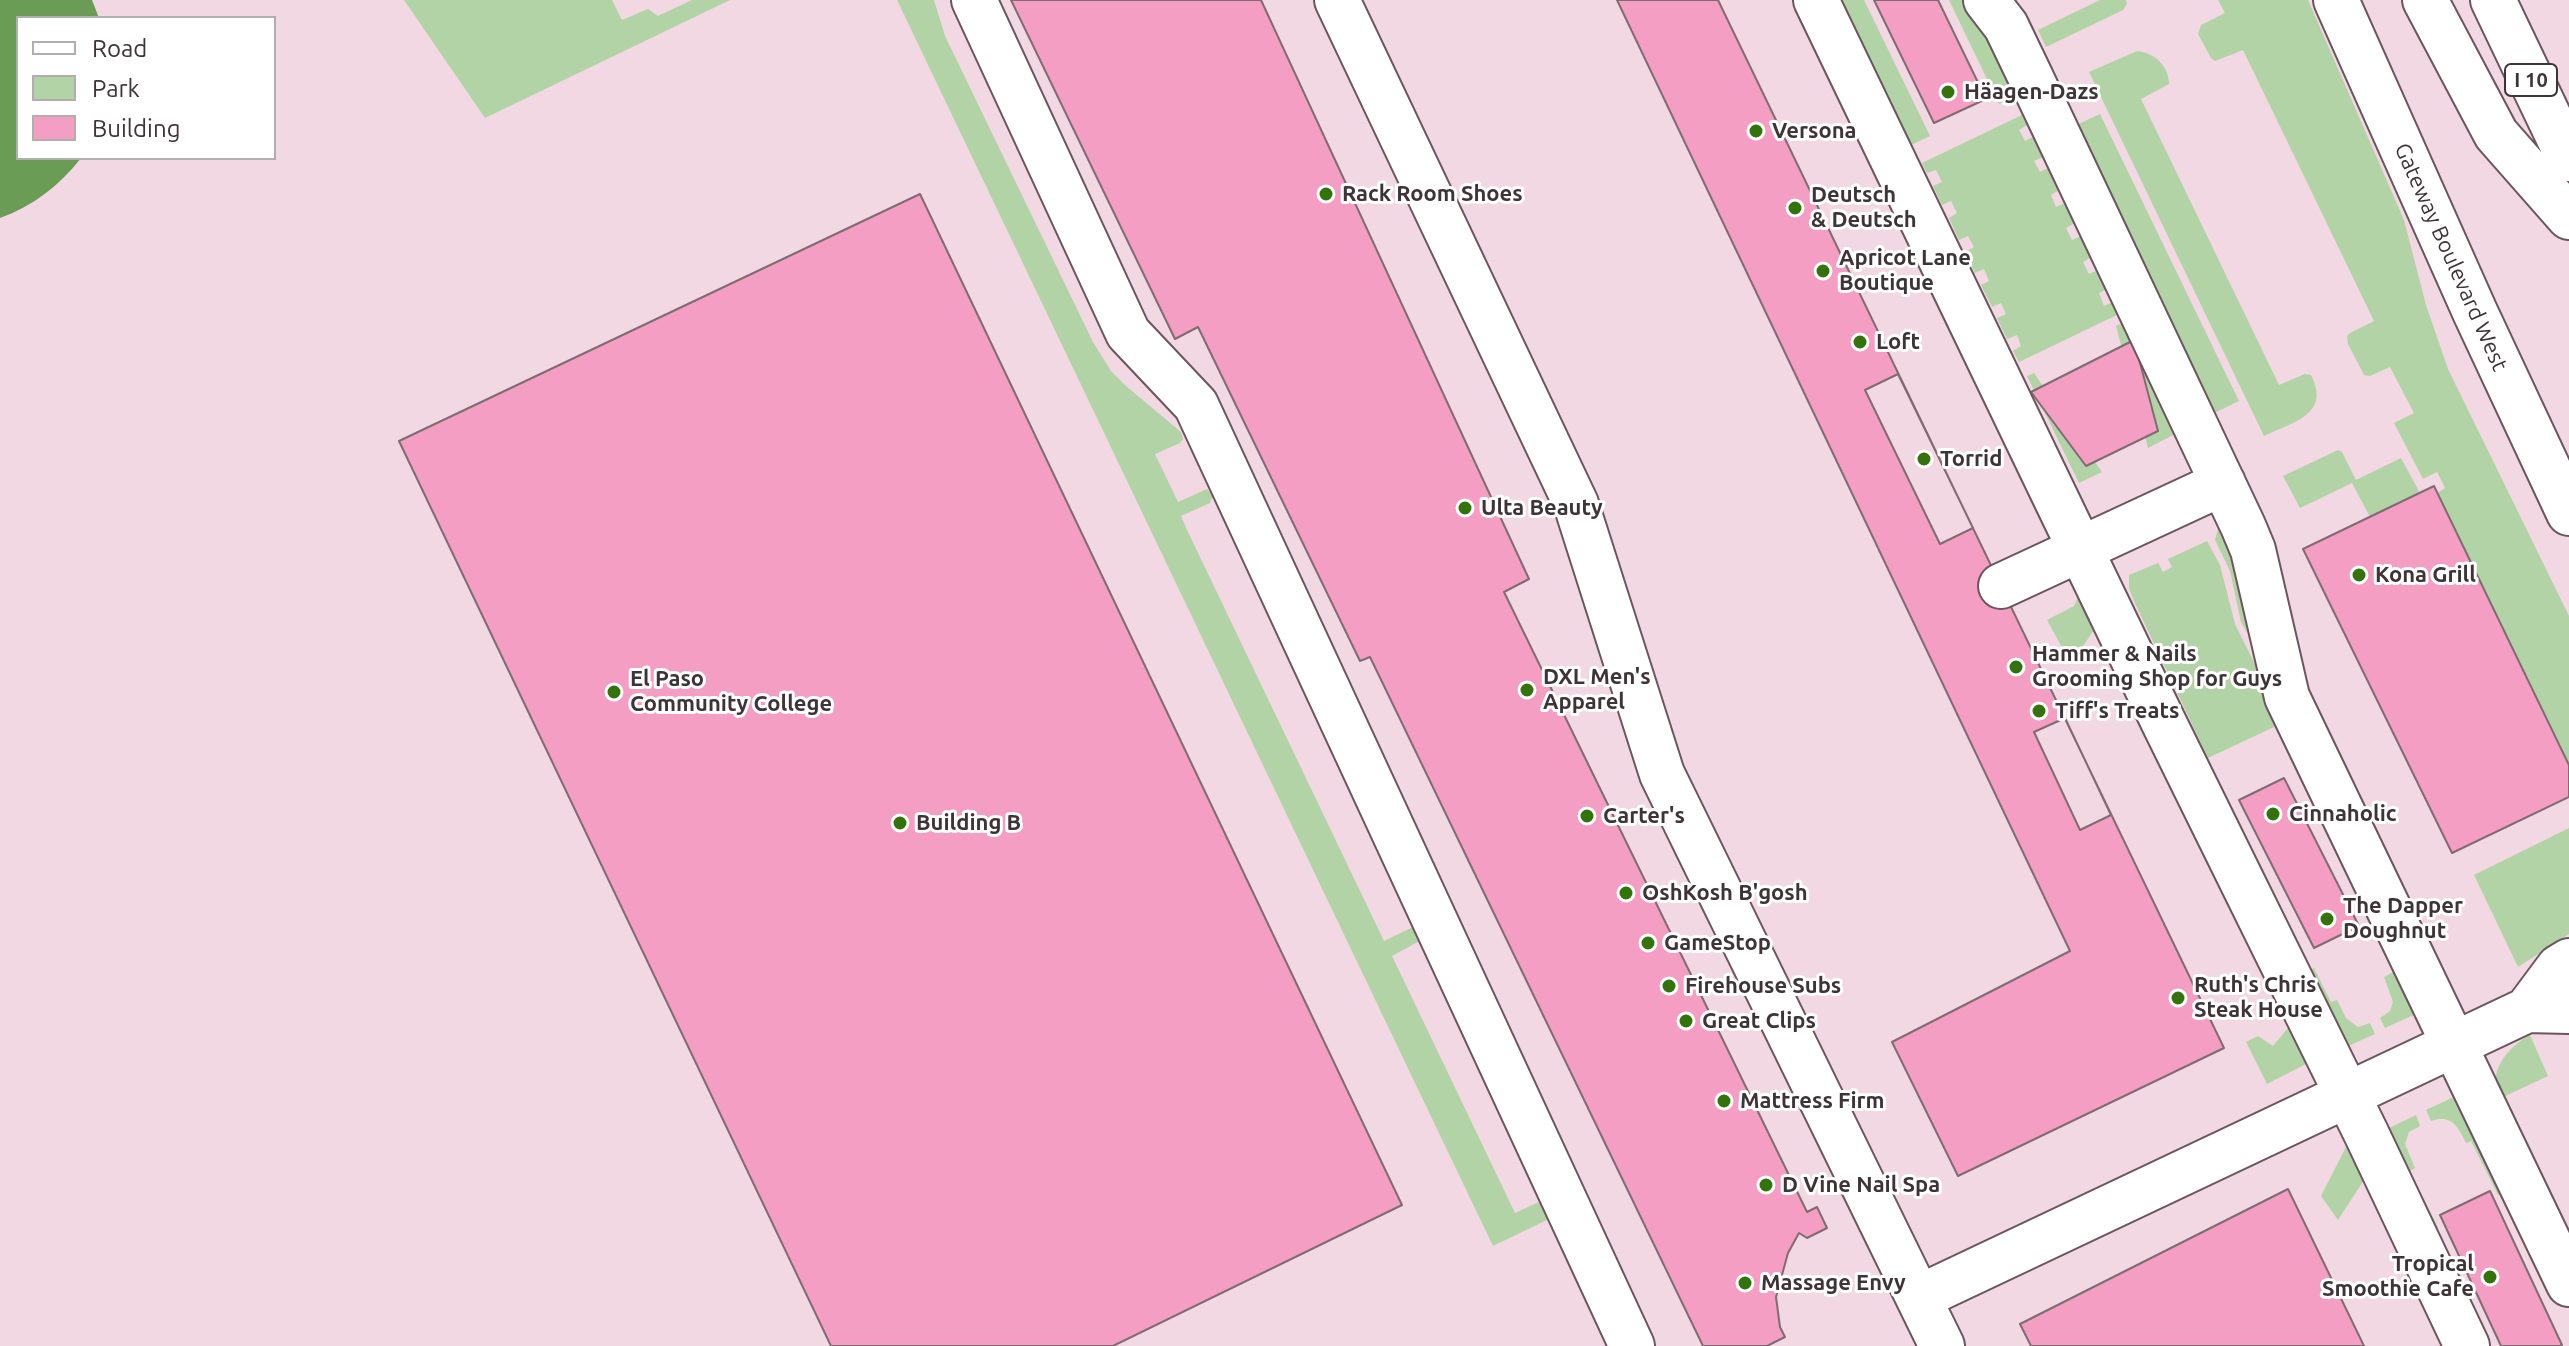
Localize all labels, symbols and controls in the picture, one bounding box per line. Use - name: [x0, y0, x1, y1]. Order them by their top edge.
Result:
- legend: [16, 16, 276, 160]
- text: Road: [92, 35, 147, 62]
- road number: I 10: [2505, 64, 2557, 96]
- text: Park: [92, 75, 140, 102]
- place label: Häagen-Dazs: [1964, 79, 2099, 105]
- marker: Häagen-Dazs: [1939, 83, 1957, 101]
- text: Building: [92, 115, 180, 142]
- place label: Versona: [1772, 118, 1856, 144]
- marker: Versona: [1747, 122, 1765, 140]
- street label: Gateway Boulevard West: [2389, 139, 2513, 375]
- place label: Rack Room Shoes: [1342, 181, 1523, 207]
- place label: Deutsch & Deutsch: [1811, 182, 1917, 234]
- marker: Rack Room Shoes: [1317, 185, 1335, 203]
- marker: Deutsch & Deutsch: [1786, 199, 1804, 217]
- place label: Apricot Lane Boutique: [1839, 245, 1971, 296]
- marker: Apricot Lane Boutique: [1814, 262, 1832, 280]
- place label: Loft: [1876, 329, 1920, 355]
- marker: Loft: [1851, 333, 1869, 351]
- place label: Torrid: [1940, 446, 2002, 472]
- marker: Torrid: [1915, 450, 1933, 468]
- place label: Ulta Beauty: [1481, 495, 1603, 521]
- marker: Ulta Beauty: [1456, 499, 1474, 517]
- place label: Kona Grill: [2375, 562, 2476, 588]
- marker: Kona Grill: [2350, 566, 2368, 584]
- place label: Hammer & Nails Grooming Shop for Guys: [2032, 641, 2282, 692]
- marker: Hammer & Nails Grooming Shop for Guys: [2007, 658, 2025, 676]
- place label: DXL Men's Apparel: [1543, 664, 1651, 716]
- place label: El Paso Community College: [630, 666, 832, 718]
- marker: DXL Men's Apparel: [1518, 681, 1536, 699]
- marker: El Paso Community College: [605, 683, 623, 701]
- place label: Tiff's Treats: [2055, 698, 2179, 724]
- marker: Tiff's Treats: [2030, 702, 2048, 720]
- place label: Cinnaholic: [2289, 801, 2397, 827]
- place label: Carter's: [1603, 803, 1685, 829]
- marker: Cinnaholic: [2264, 805, 2282, 823]
- marker: Carter's: [1578, 807, 1596, 825]
- place label: Building B: [916, 810, 1021, 836]
- marker: Building B: [891, 814, 909, 832]
- place label: OshKosh B'gosh: [1642, 880, 1808, 906]
- marker: OshKosh B'gosh: [1617, 884, 1635, 902]
- place label: The Dapper Doughnut: [2343, 893, 2463, 944]
- marker: The Dapper Doughnut: [2318, 910, 2336, 928]
- place label: GameStop: [1664, 930, 1771, 956]
- marker: GameStop: [1639, 934, 1657, 952]
- place label: Ruth's Chris Steak House: [2194, 972, 2323, 1024]
- place label: Firehouse Subs: [1685, 973, 1841, 999]
- marker: Firehouse Subs: [1660, 977, 1678, 995]
- marker: Ruth's Chris Steak House: [2169, 989, 2187, 1007]
- place label: Great Clips: [1702, 1008, 1816, 1034]
- marker: Great Clips: [1677, 1012, 1695, 1030]
- place label: Mattress Firm: [1740, 1088, 1885, 1114]
- marker: Mattress Firm: [1715, 1092, 1733, 1110]
- place label: D Vine Nail Spa: [1782, 1172, 1940, 1198]
- marker: D Vine Nail Spa: [1757, 1176, 1775, 1194]
- place label: Tropical Smoothie Cafe: [2322, 1251, 2474, 1302]
- marker: Tropical Smoothie Cafe: [2481, 1268, 2499, 1286]
- place label: Massage Envy: [1761, 1270, 1906, 1296]
- marker: Massage Envy: [1736, 1274, 1754, 1292]

